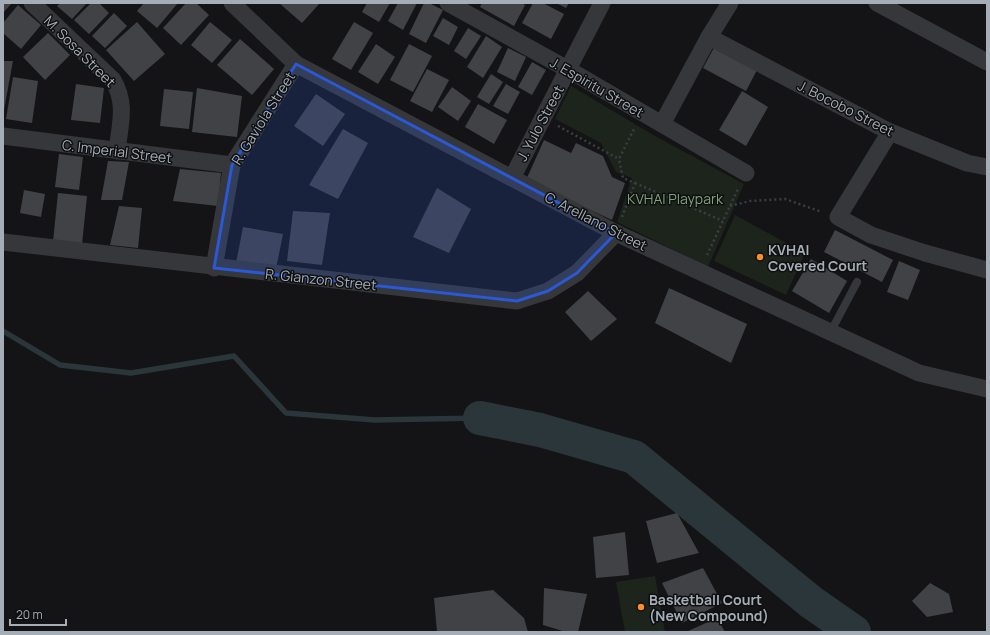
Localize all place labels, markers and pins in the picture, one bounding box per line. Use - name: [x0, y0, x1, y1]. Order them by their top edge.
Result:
- place label: KVHAI Covered Court: [768, 240, 867, 275]
- marker: KVHAI Covered Court: [755, 252, 765, 262]
- place label: Basketball Court (New Compound): [649, 590, 769, 625]
- marker: Basketball Court (New Compound): [636, 602, 646, 612]

